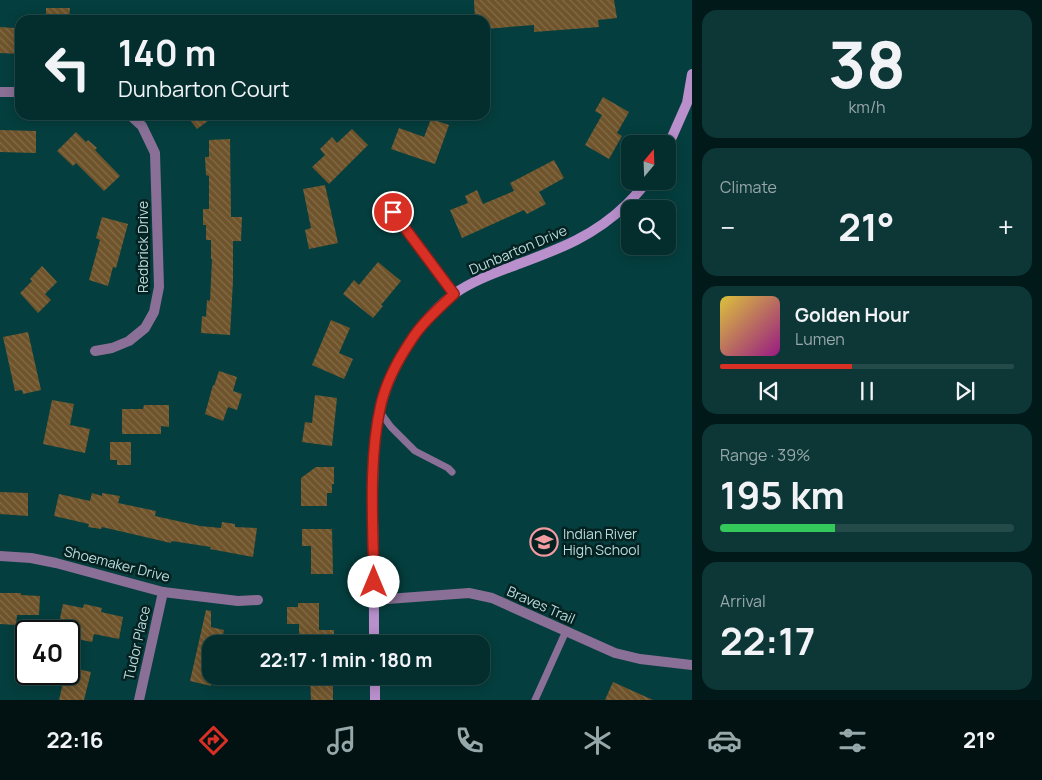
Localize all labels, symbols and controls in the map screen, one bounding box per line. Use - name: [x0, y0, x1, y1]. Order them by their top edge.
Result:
- text: 38: [828, 19, 906, 108]
- text: 140 m: [118, 29, 216, 77]
- icon: left: [35, 35, 100, 100]
- text: Dunbarton Court: [118, 74, 290, 104]
- text: km/h: [848, 96, 886, 118]
- north arrow: [621, 135, 676, 190]
- map controls: [621, 135, 676, 255]
- text: Climate: [720, 176, 777, 198]
- pin: [372, 191, 414, 233]
- icon: arrive: [379, 198, 407, 226]
- button: search: [621, 200, 676, 255]
- text: 21°: [838, 200, 895, 252]
- street label: Redbrick Drive: [133, 201, 152, 293]
- text: −: [720, 208, 735, 246]
- text: +: [998, 208, 1014, 246]
- street label: Dunbarton Drive: [466, 220, 570, 279]
- text: Golden Hour: [795, 302, 909, 328]
- text: Lumen: [795, 328, 845, 350]
- icon: previous: [755, 377, 783, 405]
- icon: pause: [853, 377, 881, 405]
- icon: next: [951, 377, 979, 405]
- text: Range · 39%: [720, 444, 811, 466]
- text: 195 km: [720, 468, 845, 520]
- place label: Indian River High School: [563, 524, 640, 559]
- school or university icon: Indian River High School: [529, 527, 559, 557]
- street label: Shoemaker Drive: [62, 541, 172, 586]
- position arrow: [347, 555, 399, 607]
- street label: Braves Trail: [504, 581, 578, 628]
- text: Arrival: [720, 590, 766, 612]
- street label: Tudor Place: [119, 604, 154, 682]
- text: 22:17: [720, 614, 815, 666]
- speed limit sign: 40: [15, 620, 80, 685]
- text: 22:17 · 1 min · 180 m: [260, 647, 432, 673]
- icon: directions: [196, 723, 231, 758]
- icon: music: [324, 723, 359, 758]
- icon: phone: [452, 723, 487, 758]
- icon: climate: [580, 723, 615, 758]
- icon: car: [707, 723, 742, 758]
- icon: filters: [835, 723, 870, 758]
- text: 22:16: [46, 725, 103, 755]
- text: 21°: [963, 725, 996, 755]

